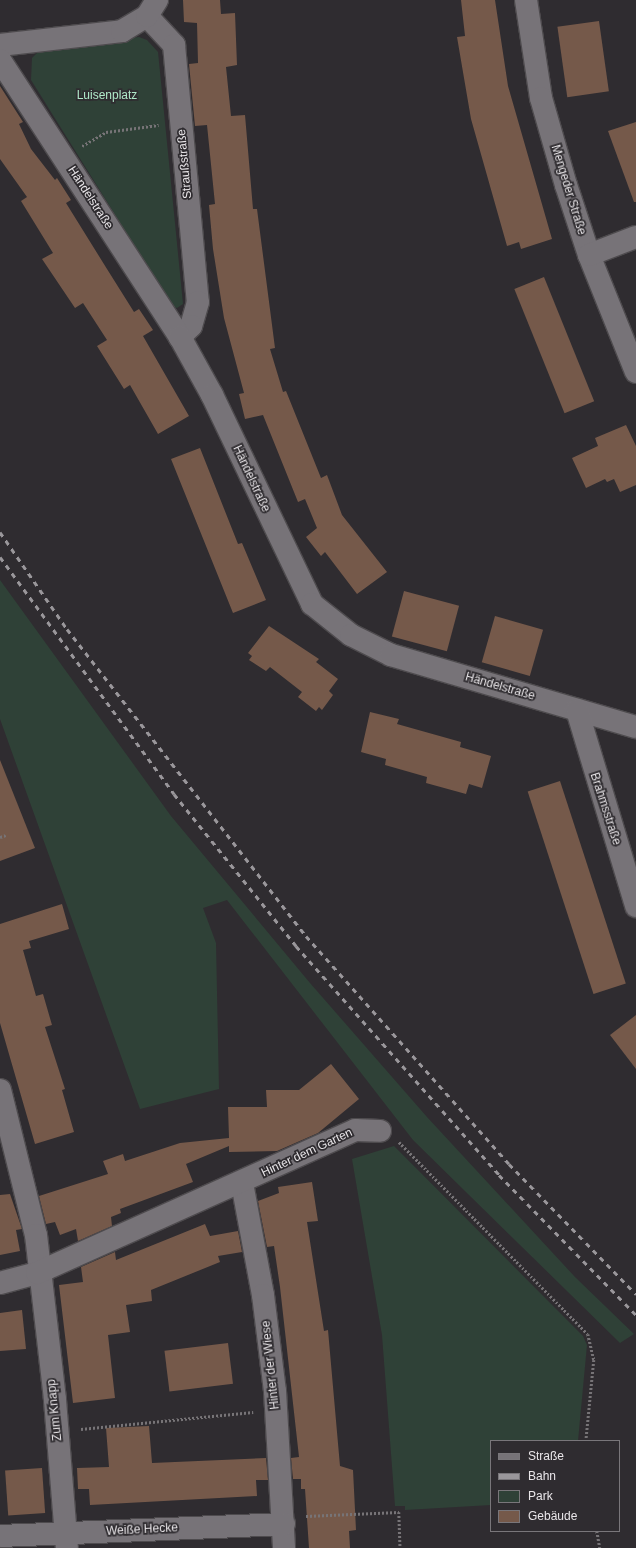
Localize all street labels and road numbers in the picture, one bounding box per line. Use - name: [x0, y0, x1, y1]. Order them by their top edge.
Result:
- street label: Straußstraße: [175, 128, 195, 200]
- street label: Mengeder Straße: [547, 143, 589, 237]
- street label: Händelstraße: [64, 164, 116, 232]
- street label: Händelstraße: [229, 443, 273, 515]
- street label: Händelstraße: [463, 670, 537, 704]
- street label: Brahmsstraße: [587, 771, 623, 847]
- street label: Hinter dem Garten: [259, 1126, 355, 1180]
- street label: Hinter der Wiese: [259, 1320, 283, 1410]
- street label: Zum Knapp: [45, 1378, 65, 1442]
- street label: Weiße Hecke: [106, 1521, 178, 1539]

